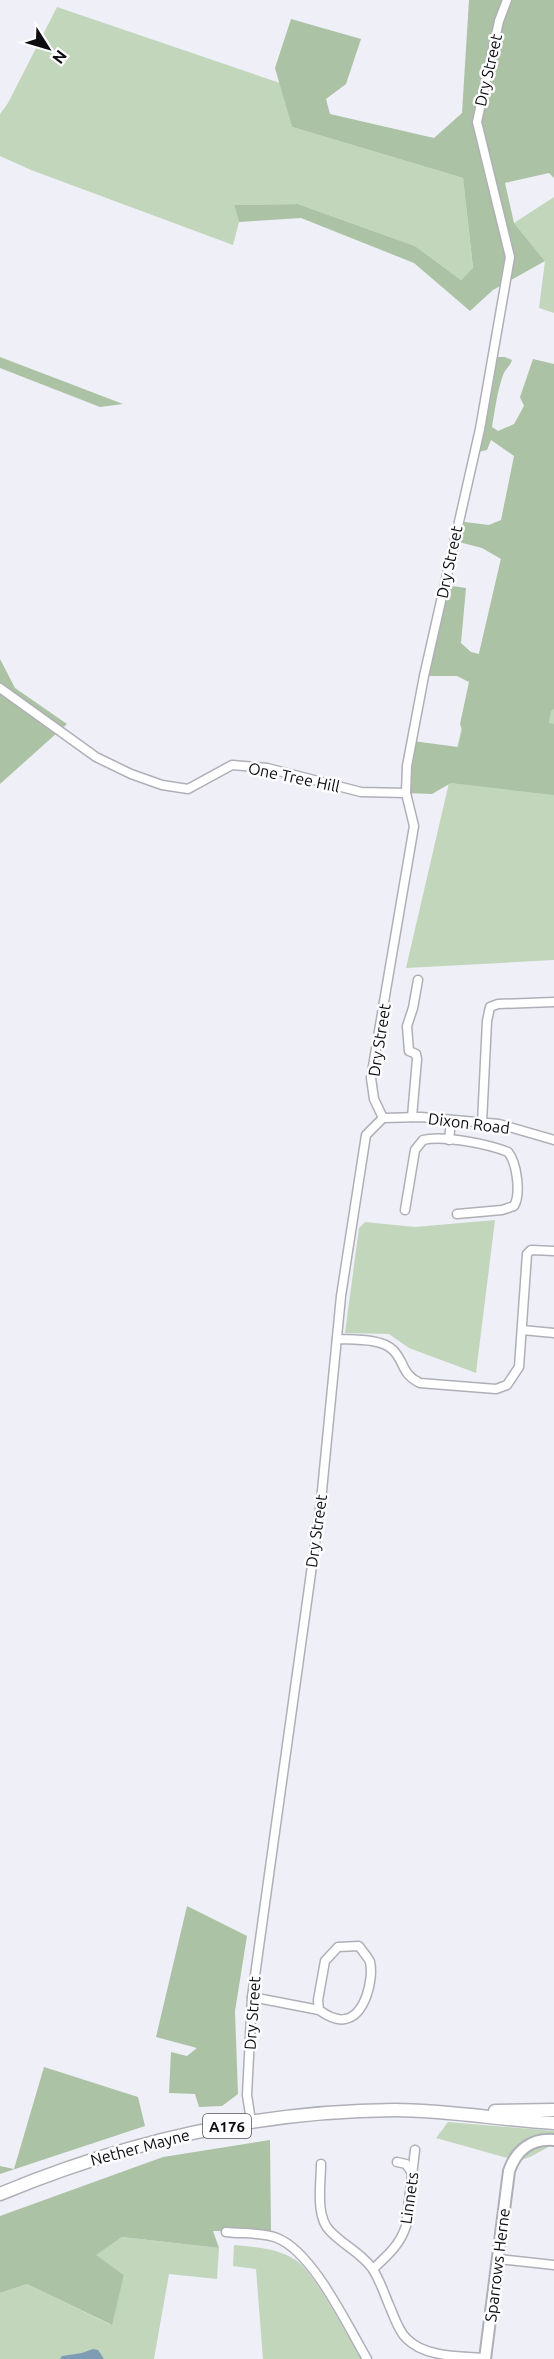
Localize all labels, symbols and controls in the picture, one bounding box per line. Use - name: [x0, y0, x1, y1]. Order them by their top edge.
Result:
- north arrow: [18, 18, 78, 78]
- street label: Dry Street: [471, 31, 505, 108]
- text: N: [49, 47, 71, 67]
- street label: Dry Street: [433, 523, 466, 600]
- street label: One Tree Hill: [247, 759, 341, 795]
- street label: Dry Street: [364, 1001, 394, 1078]
- street label: Dixon Road: [427, 1109, 511, 1137]
- street label: Dry Street: [302, 1493, 330, 1569]
- street label: Dry Street: [240, 1975, 264, 2050]
- road number: A176: [203, 2114, 251, 2138]
- street label: Nether Mayne: [88, 2125, 192, 2169]
- street label: Linnets: [396, 2171, 422, 2225]
- street label: Sparrows Herne: [481, 2207, 513, 2323]

